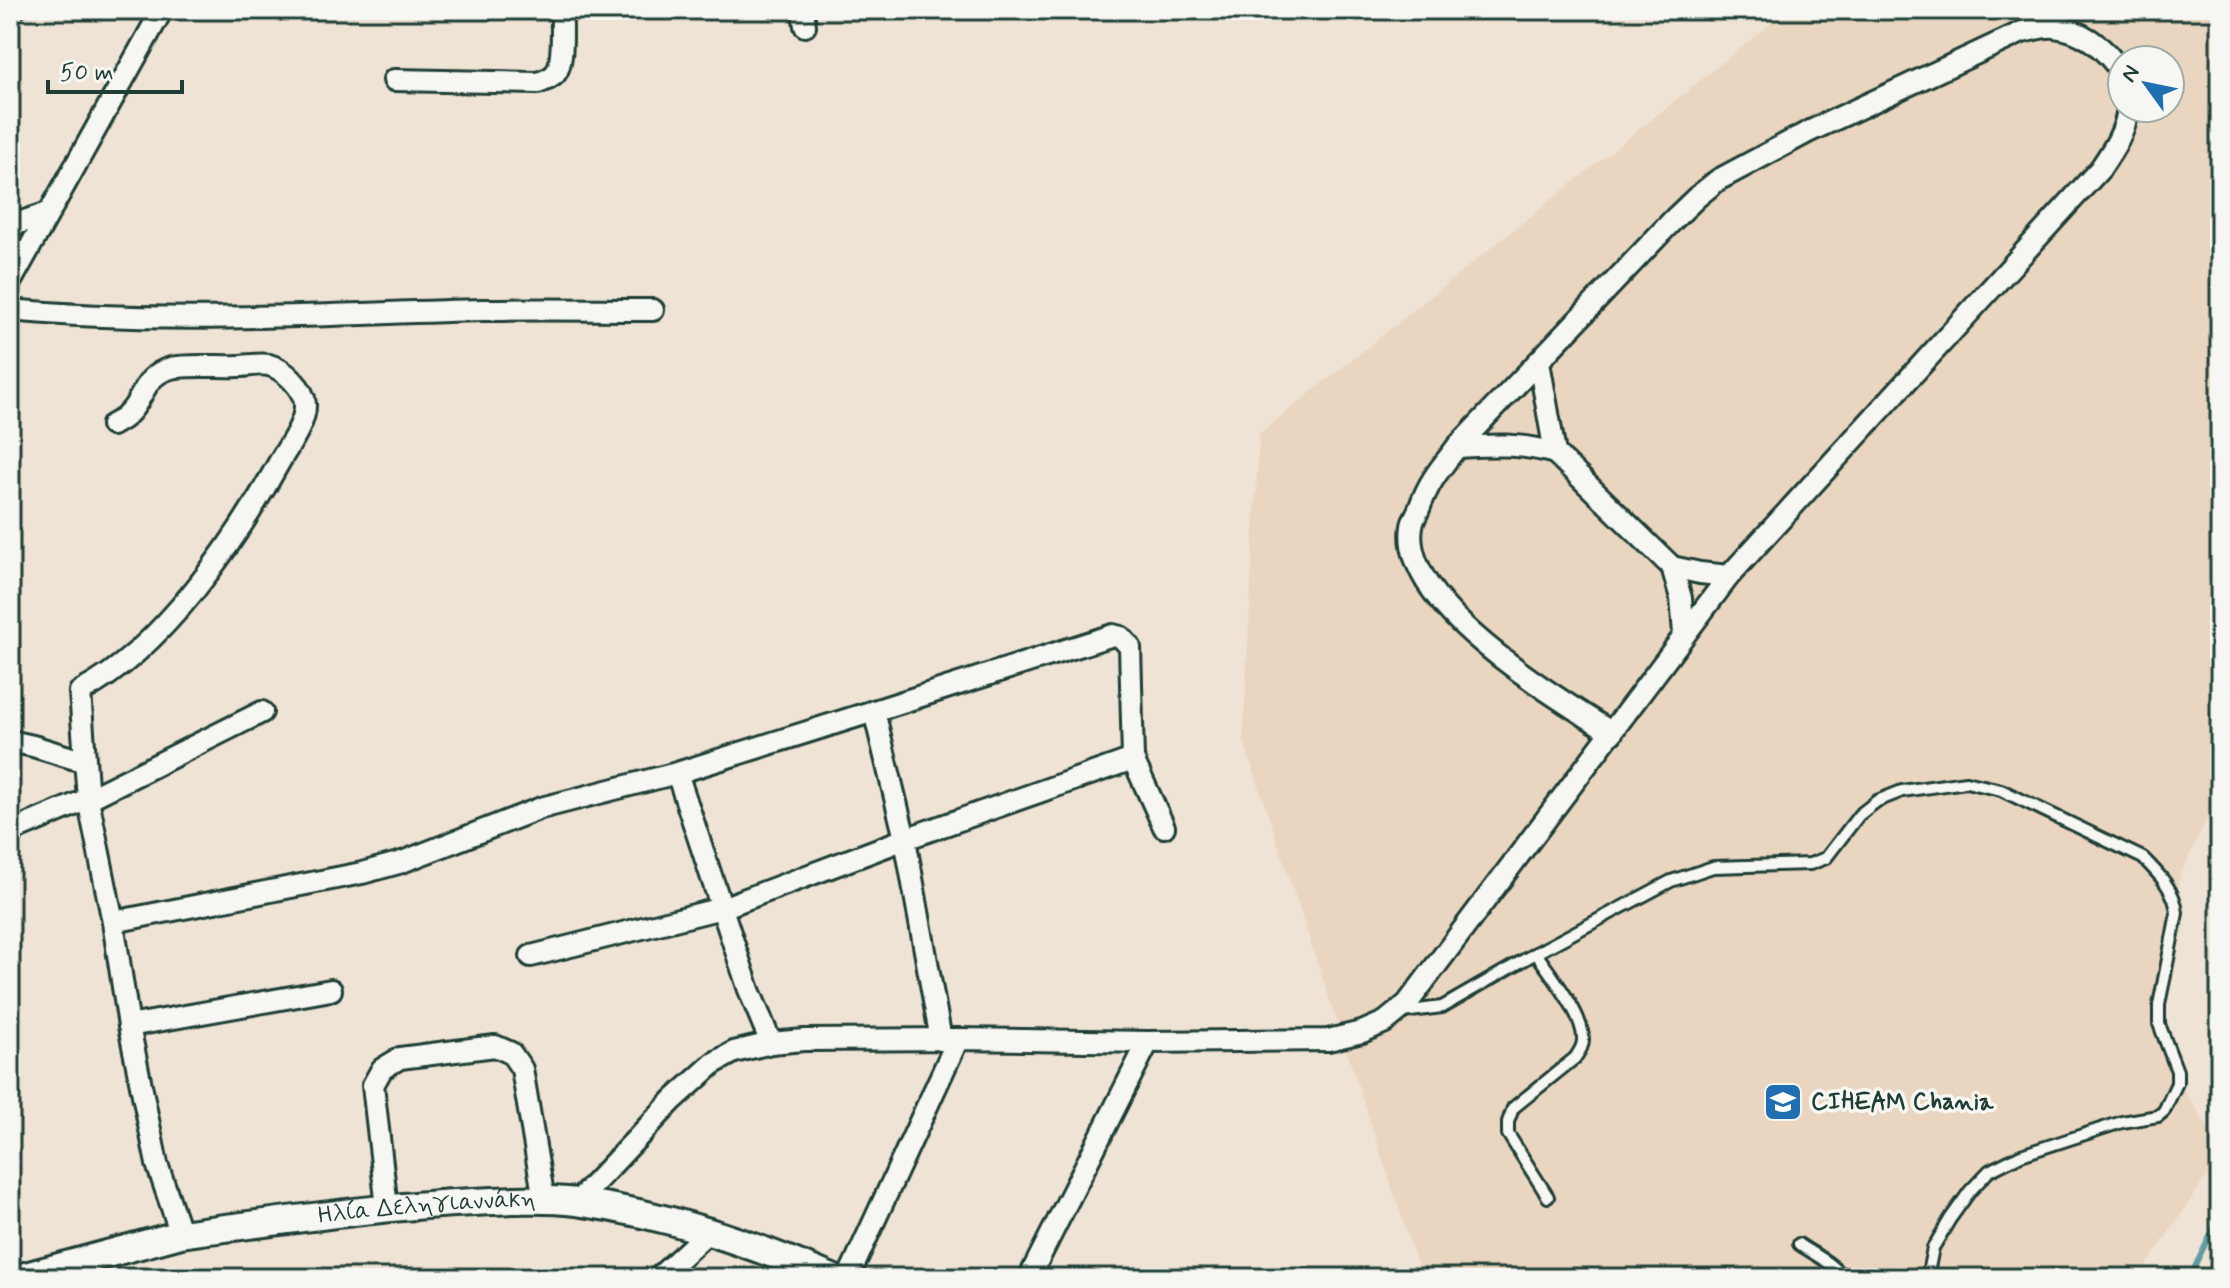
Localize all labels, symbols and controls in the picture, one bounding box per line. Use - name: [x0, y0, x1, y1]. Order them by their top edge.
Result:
- scale bar: [48, 44, 182, 94]
- north arrow: [2106, 44, 2186, 124]
- text: 50 m: [60, 58, 114, 89]
- text: N: [2115, 60, 2147, 88]
- school or university icon: CIHEAM Chania: [1762, 1081, 1804, 1123]
- place label: CIHEAM Chania: [1811, 1087, 1994, 1118]
- street label: Ηλία Δεληγιαννάκη: [316, 1184, 536, 1232]

